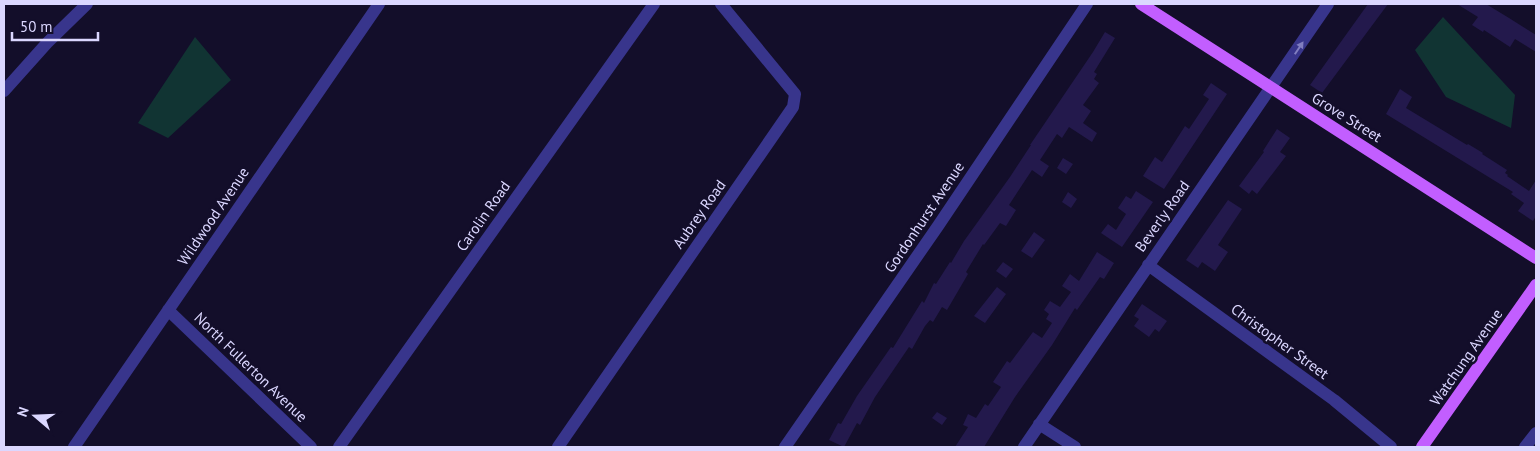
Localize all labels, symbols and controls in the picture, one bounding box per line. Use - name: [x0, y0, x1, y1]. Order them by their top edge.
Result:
- scale bar: [12, 10, 99, 42]
- text: 50 m: [20, 17, 53, 36]
- one-way arrow: [1294, 41, 1303, 54]
- street label: Grove Street: [1308, 88, 1386, 146]
- street label: Gordonhurst Avenue: [880, 158, 968, 276]
- street label: Wildwood Avenue: [173, 163, 253, 269]
- street label: Aubrey Road: [668, 176, 730, 252]
- street label: Carolin Road: [452, 177, 514, 255]
- street label: Beverly Road: [1131, 177, 1193, 255]
- street label: Christopher Street: [1227, 299, 1333, 383]
- street label: Watchung Avenue: [1426, 305, 1506, 409]
- street label: North Fullerton Avenue: [190, 308, 312, 426]
- north arrow: [10, 391, 60, 441]
- text: N: [13, 404, 33, 419]

